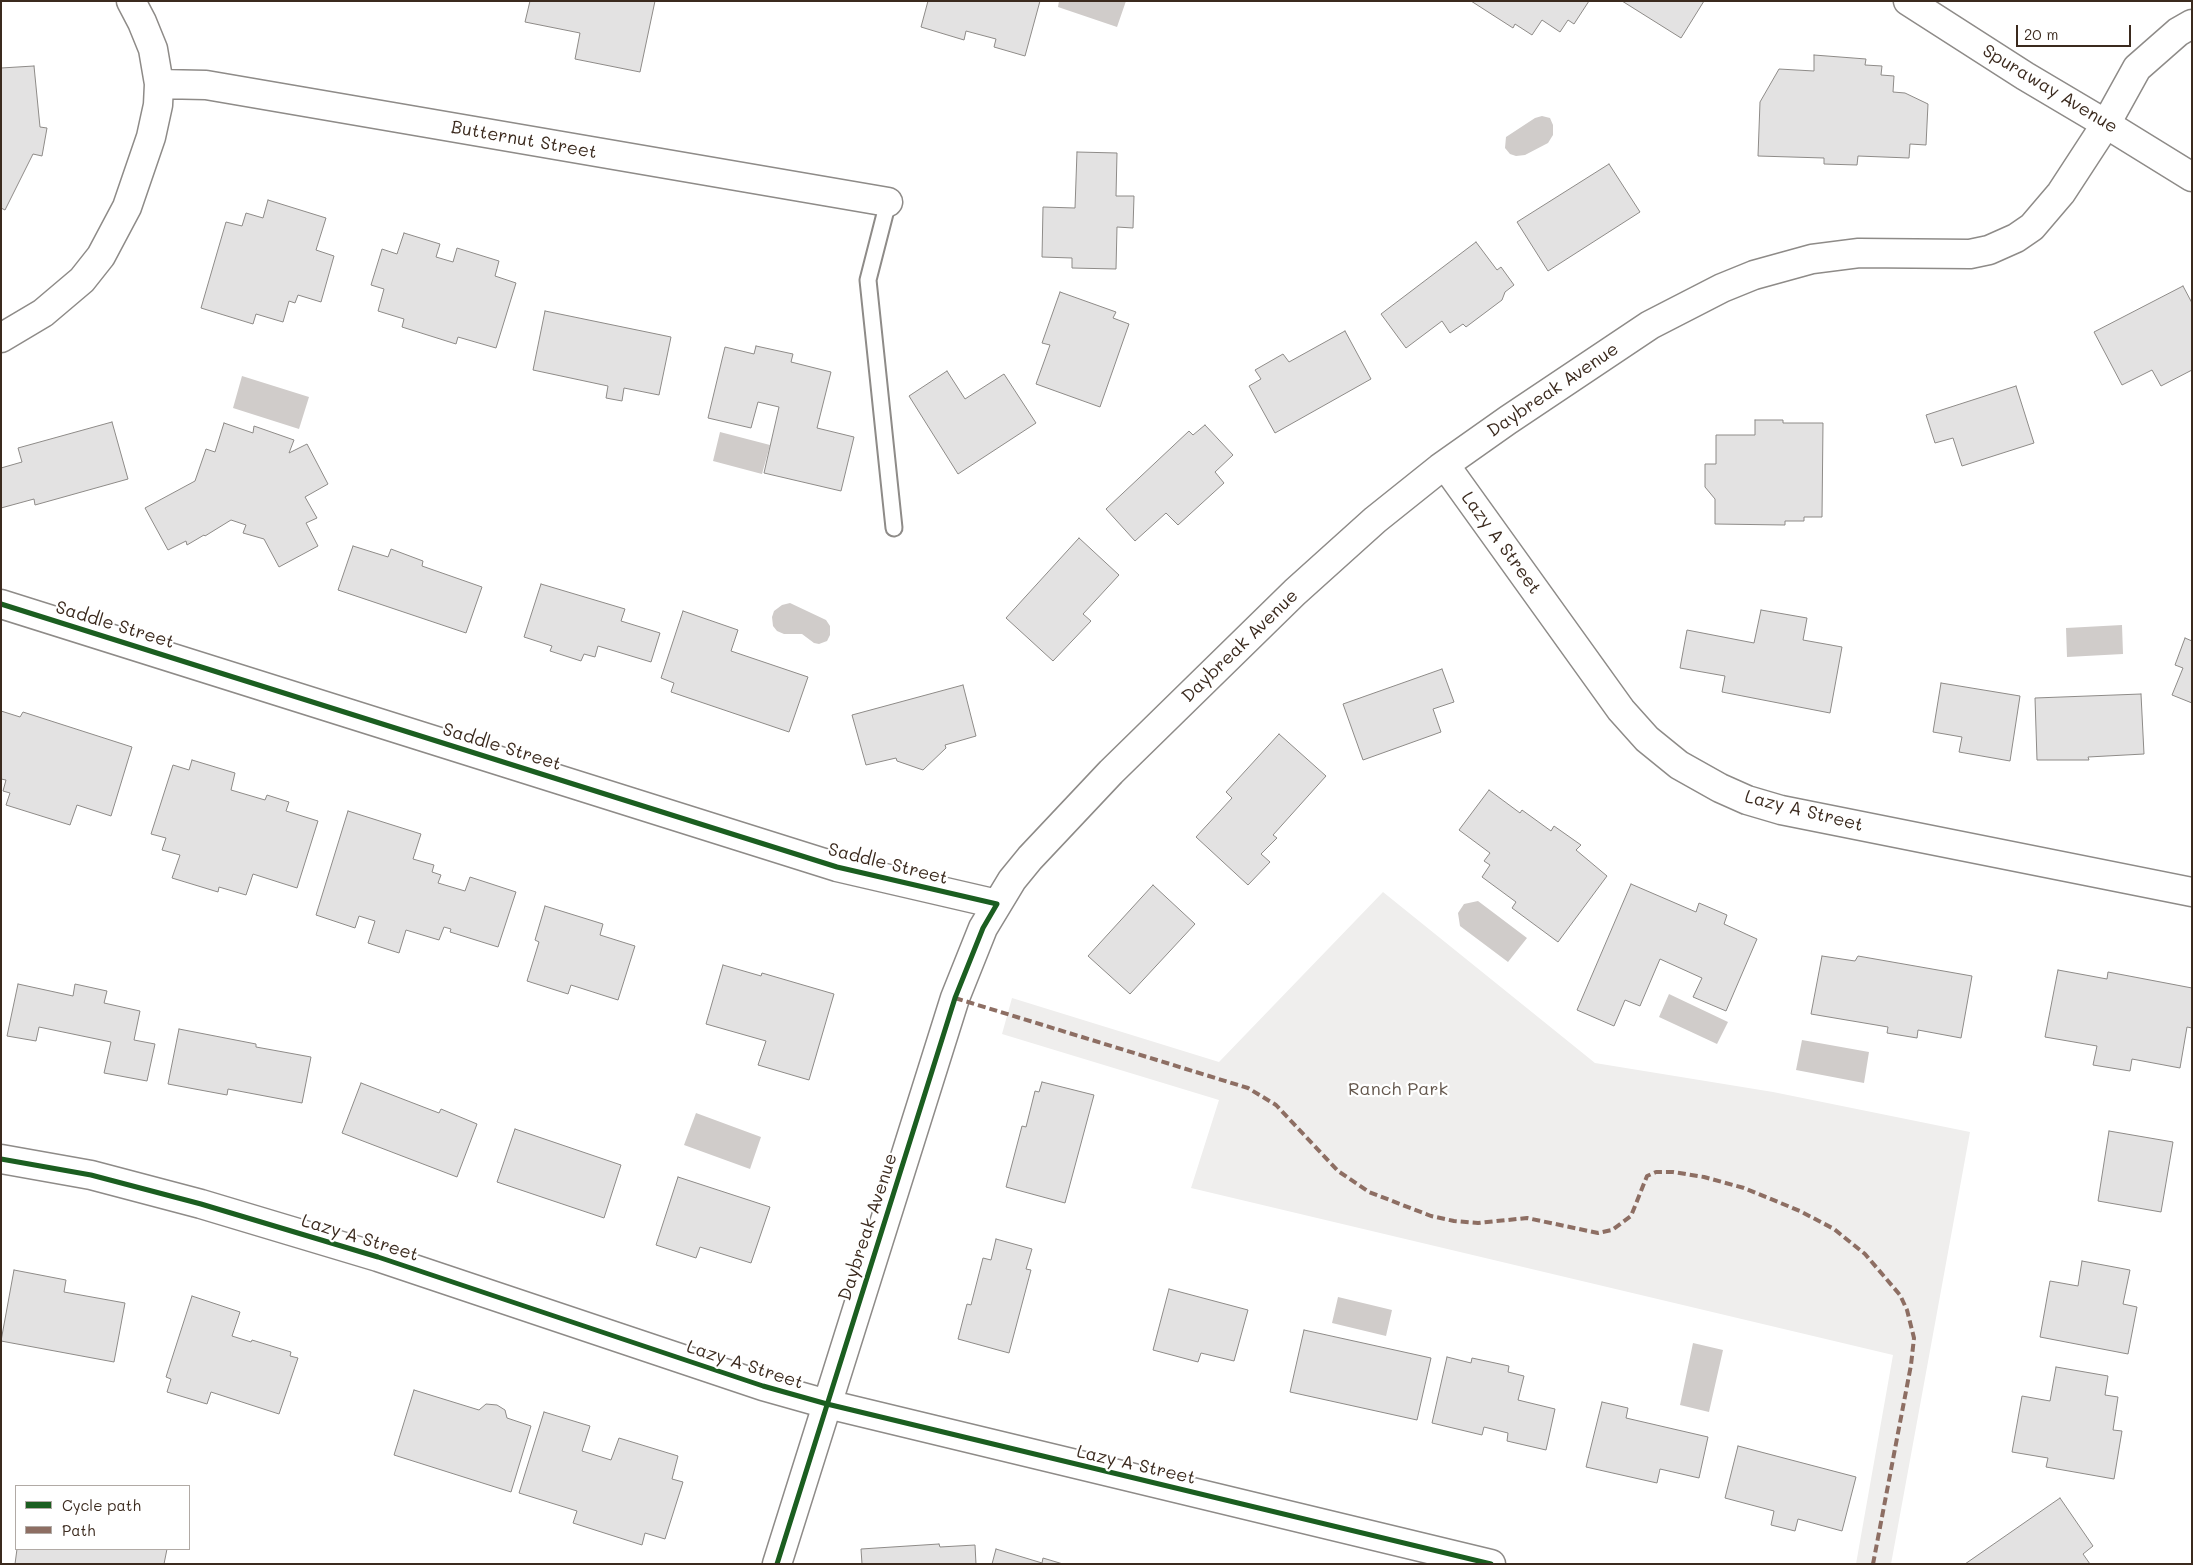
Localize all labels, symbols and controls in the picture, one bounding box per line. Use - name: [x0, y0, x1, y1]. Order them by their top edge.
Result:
- scale bar: [2018, 15, 2133, 47]
- text: 20 m: [2024, 24, 2058, 44]
- street label: Spuraway Avenue: [1978, 40, 2122, 138]
- street label: Butternut Street: [449, 117, 599, 163]
- street label: Daybreak Avenue: [1483, 338, 1623, 442]
- street label: Lazy A Street: [1457, 488, 1545, 598]
- street label: Daybreak Avenue: [1177, 585, 1303, 707]
- street label: Saddle Street: [53, 597, 177, 653]
- street label: Saddle Street: [440, 719, 564, 775]
- street label: Lazy A Street: [1743, 786, 1865, 836]
- street label: Saddle Street: [826, 839, 950, 889]
- park label: Ranch Park: [1348, 1078, 1448, 1100]
- street label: Daybreak Avenue: [834, 1151, 902, 1303]
- street label: Lazy A Street: [299, 1210, 421, 1266]
- street label: Lazy A Street: [684, 1336, 806, 1394]
- street label: Lazy A Street: [1074, 1441, 1198, 1489]
- legend: [15, 1485, 190, 1550]
- text: Cycle path: [62, 1495, 141, 1515]
- text: Path: [62, 1520, 96, 1540]

